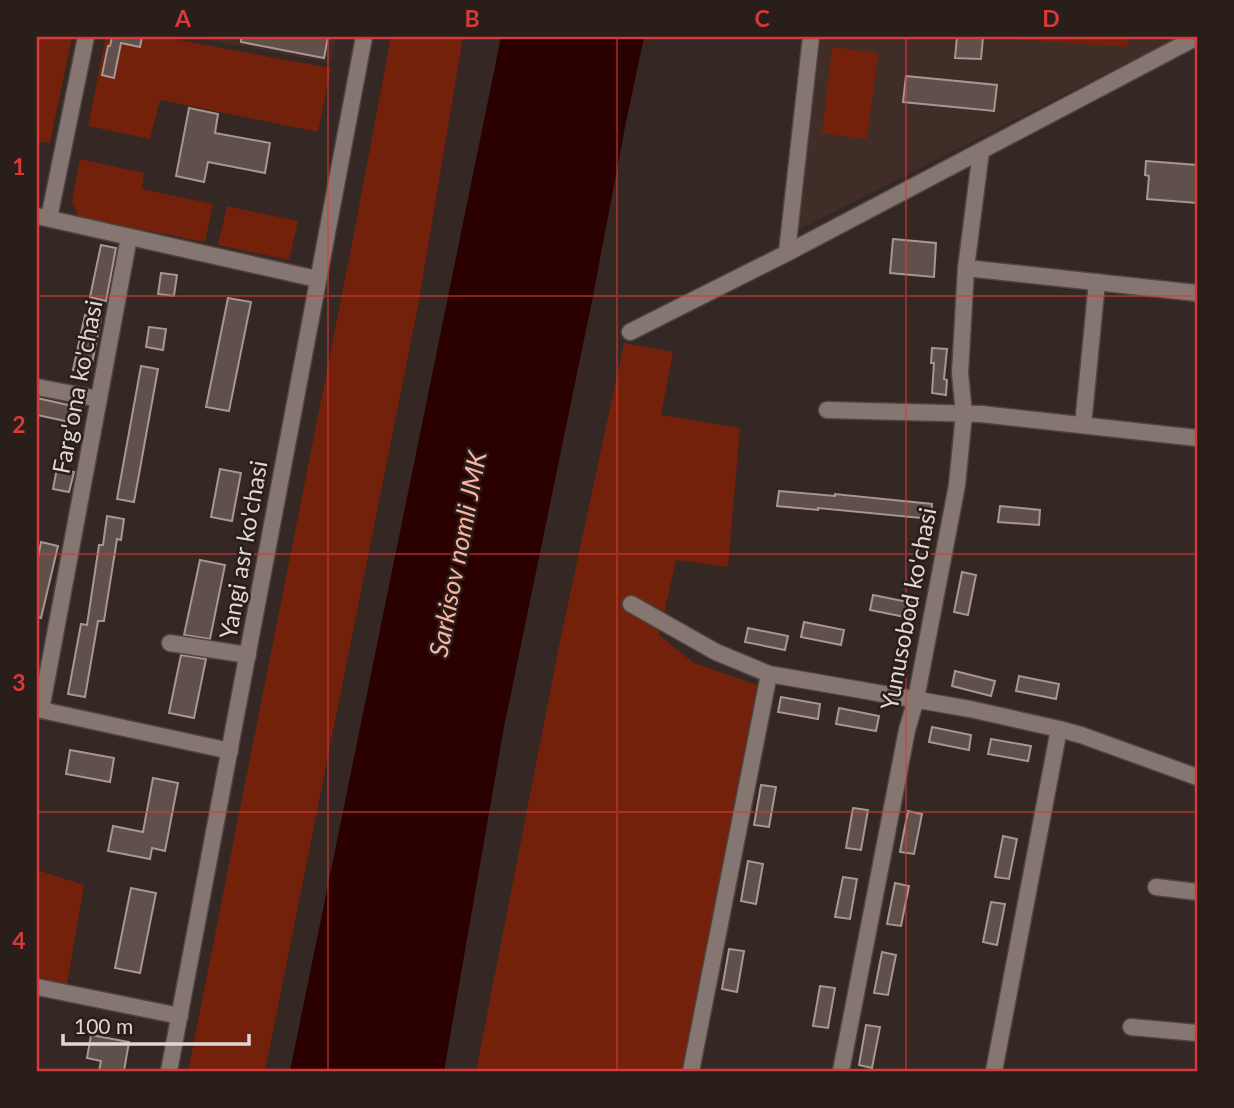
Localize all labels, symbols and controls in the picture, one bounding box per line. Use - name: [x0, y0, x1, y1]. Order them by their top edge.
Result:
- text: A: [174, 4, 192, 32]
- text: B: [464, 4, 480, 32]
- text: C: [754, 4, 770, 32]
- text: D: [1042, 4, 1060, 32]
- text: 1: [12, 152, 26, 180]
- street label: Farg'ona ko'chasi: [45, 297, 108, 476]
- text: 2: [12, 410, 26, 438]
- water label: Sarkisov nomli JMK: [421, 447, 493, 659]
- street label: Yangi asr ko'chasi: [213, 458, 272, 641]
- street label: Yunusobod ko'chasi: [874, 505, 941, 712]
- text: 3: [12, 668, 26, 696]
- text: 4: [12, 926, 26, 954]
- scale bar: [63, 1003, 248, 1047]
- text: 100 m: [74, 1013, 133, 1038]

